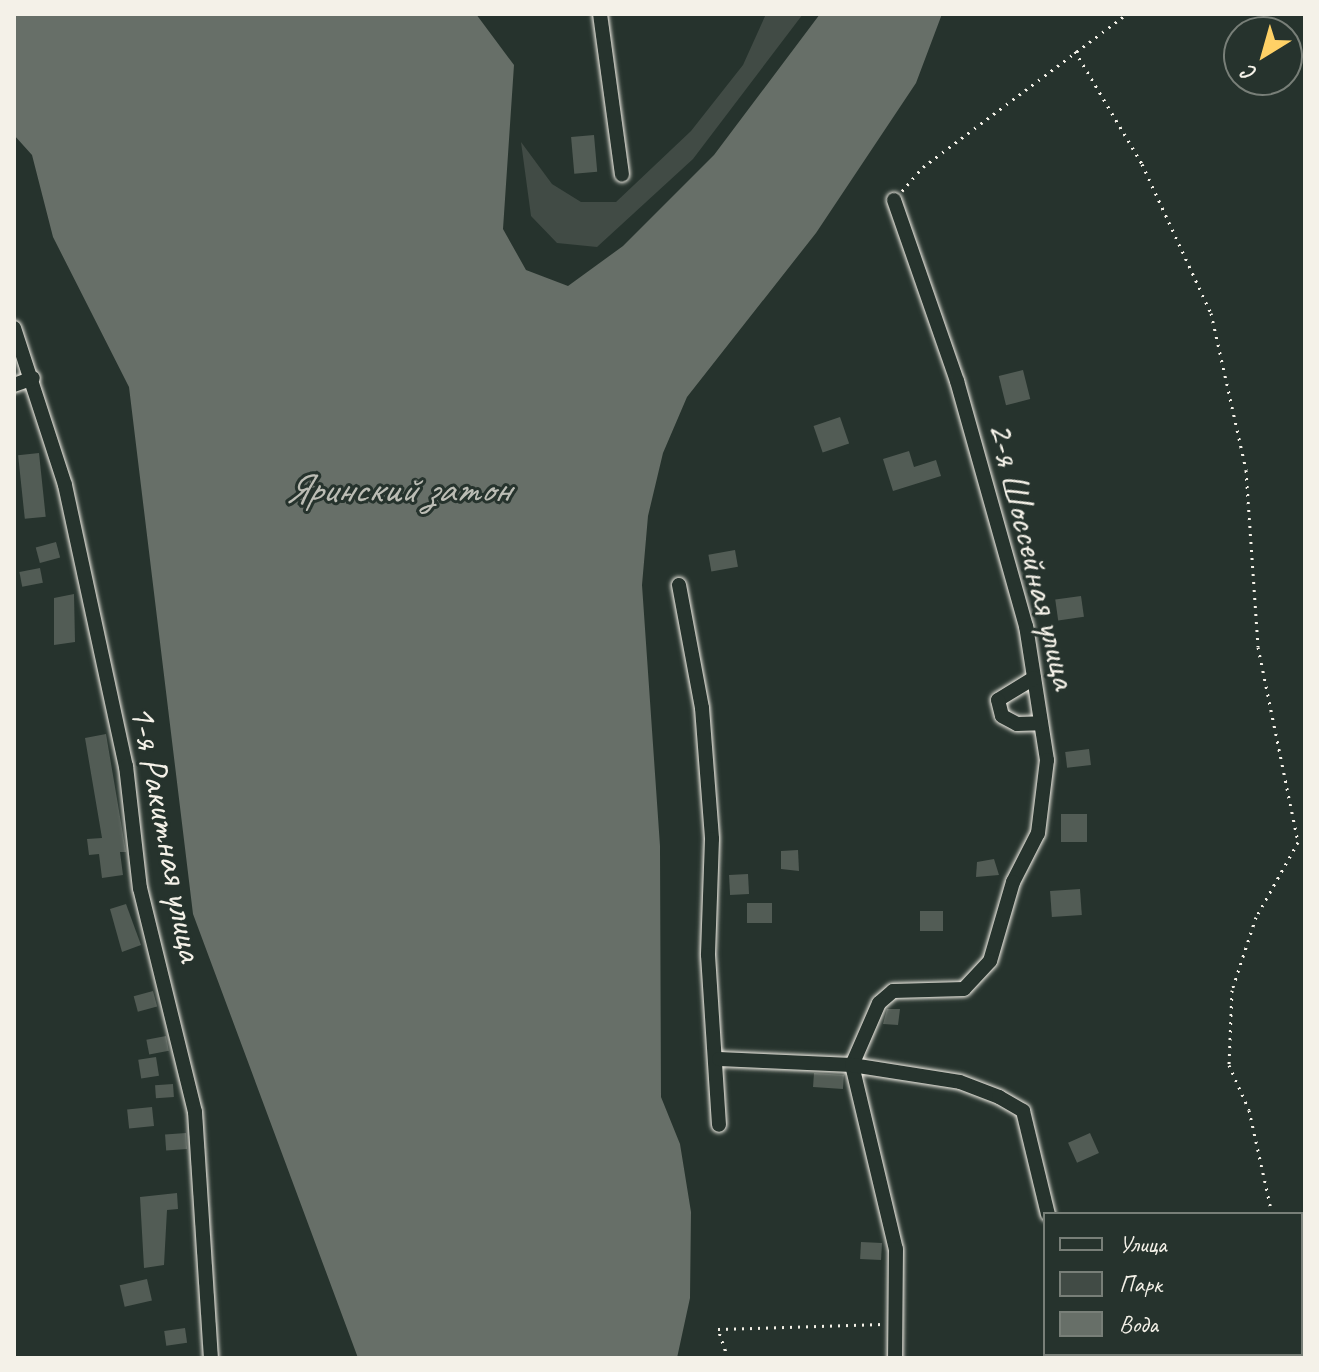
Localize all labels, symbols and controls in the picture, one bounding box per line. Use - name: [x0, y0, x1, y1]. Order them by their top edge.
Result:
- north arrow: [1223, 16, 1303, 96]
- text: С: [1237, 59, 1263, 88]
- street label: 2-я Шоссейная улица: [977, 415, 1089, 695]
- water label: Яринский затон: [285, 465, 509, 513]
- street label: 1-я Ракитная улица: [119, 698, 215, 968]
- legend: [1043, 1212, 1303, 1356]
- text: Улица: [1119, 1229, 1167, 1259]
- text: Парк: [1119, 1269, 1162, 1299]
- text: Вода: [1119, 1309, 1158, 1339]

